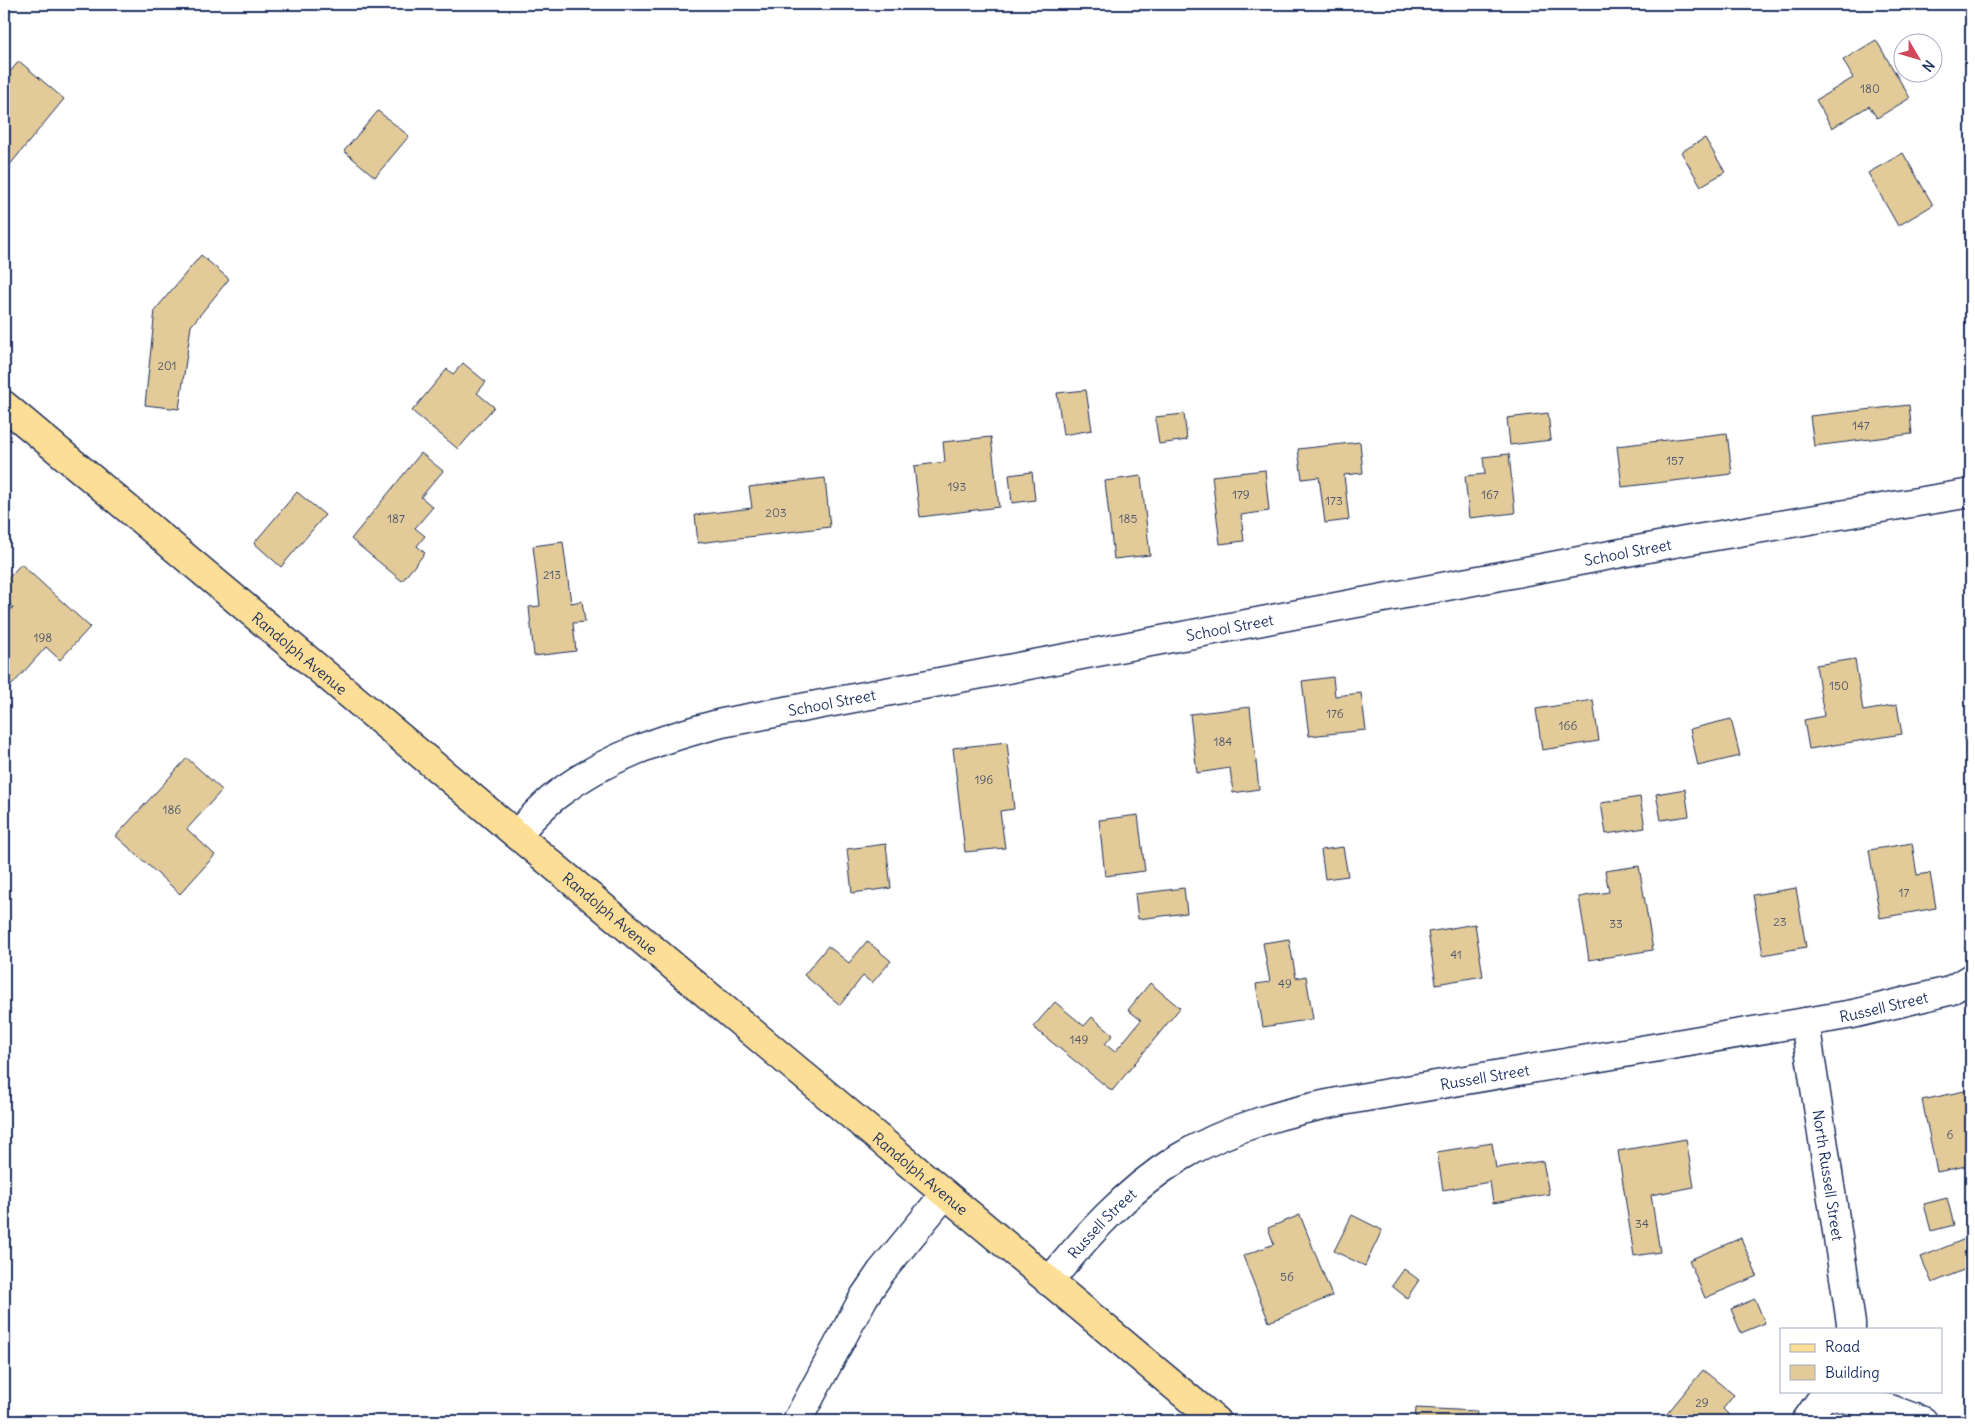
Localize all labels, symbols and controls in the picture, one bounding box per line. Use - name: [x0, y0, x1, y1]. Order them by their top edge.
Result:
- north arrow: [1892, 32, 1942, 82]
- text: N: [1918, 57, 1938, 75]
- house number: 180: [1860, 81, 1880, 96]
- house number: 201: [157, 358, 177, 373]
- house number: 147: [1852, 418, 1870, 433]
- house number: 157: [1666, 453, 1684, 468]
- house number: 193: [948, 479, 966, 494]
- house number: 179: [1232, 487, 1250, 502]
- house number: 167: [1481, 487, 1499, 502]
- house number: 173: [1325, 493, 1343, 508]
- house number: 203: [765, 505, 787, 520]
- house number: 187: [387, 511, 405, 526]
- house number: 185: [1119, 511, 1137, 526]
- street label: School Street: [1582, 534, 1673, 569]
- house number: 213: [543, 567, 561, 582]
- street label: Randolph Avenue: [248, 608, 351, 698]
- street label: School Street: [1184, 609, 1275, 645]
- house number: 198: [34, 630, 52, 645]
- house number: 150: [1829, 678, 1849, 693]
- street label: School Street: [786, 685, 877, 720]
- house number: 176: [1326, 706, 1344, 721]
- house number: 166: [1559, 718, 1577, 733]
- house number: 184: [1214, 734, 1232, 749]
- house number: 196: [975, 772, 993, 787]
- house number: 186: [163, 802, 181, 817]
- street label: Randolph Avenue: [559, 868, 662, 958]
- house number: 17: [1899, 885, 1909, 900]
- house number: 23: [1773, 914, 1787, 929]
- house number: 33: [1609, 916, 1623, 931]
- house number: 41: [1450, 947, 1462, 962]
- house number: 49: [1278, 976, 1292, 991]
- street label: Russell Street: [1838, 987, 1930, 1026]
- house number: 149: [1070, 1032, 1088, 1047]
- street label: Russell Street: [1439, 1060, 1531, 1094]
- street label: North Russell Street: [1809, 1108, 1848, 1242]
- house number: 6: [1947, 1127, 1954, 1142]
- street label: Randolph Avenue: [869, 1128, 972, 1219]
- street label: Russell Street: [1063, 1184, 1140, 1262]
- house number: 34: [1635, 1216, 1649, 1231]
- house number: 56: [1280, 1269, 1294, 1284]
- legend: [1780, 1328, 1942, 1392]
- text: Road: [1825, 1337, 1860, 1356]
- text: Building: [1825, 1363, 1880, 1382]
- house number: 29: [1695, 1395, 1709, 1410]

